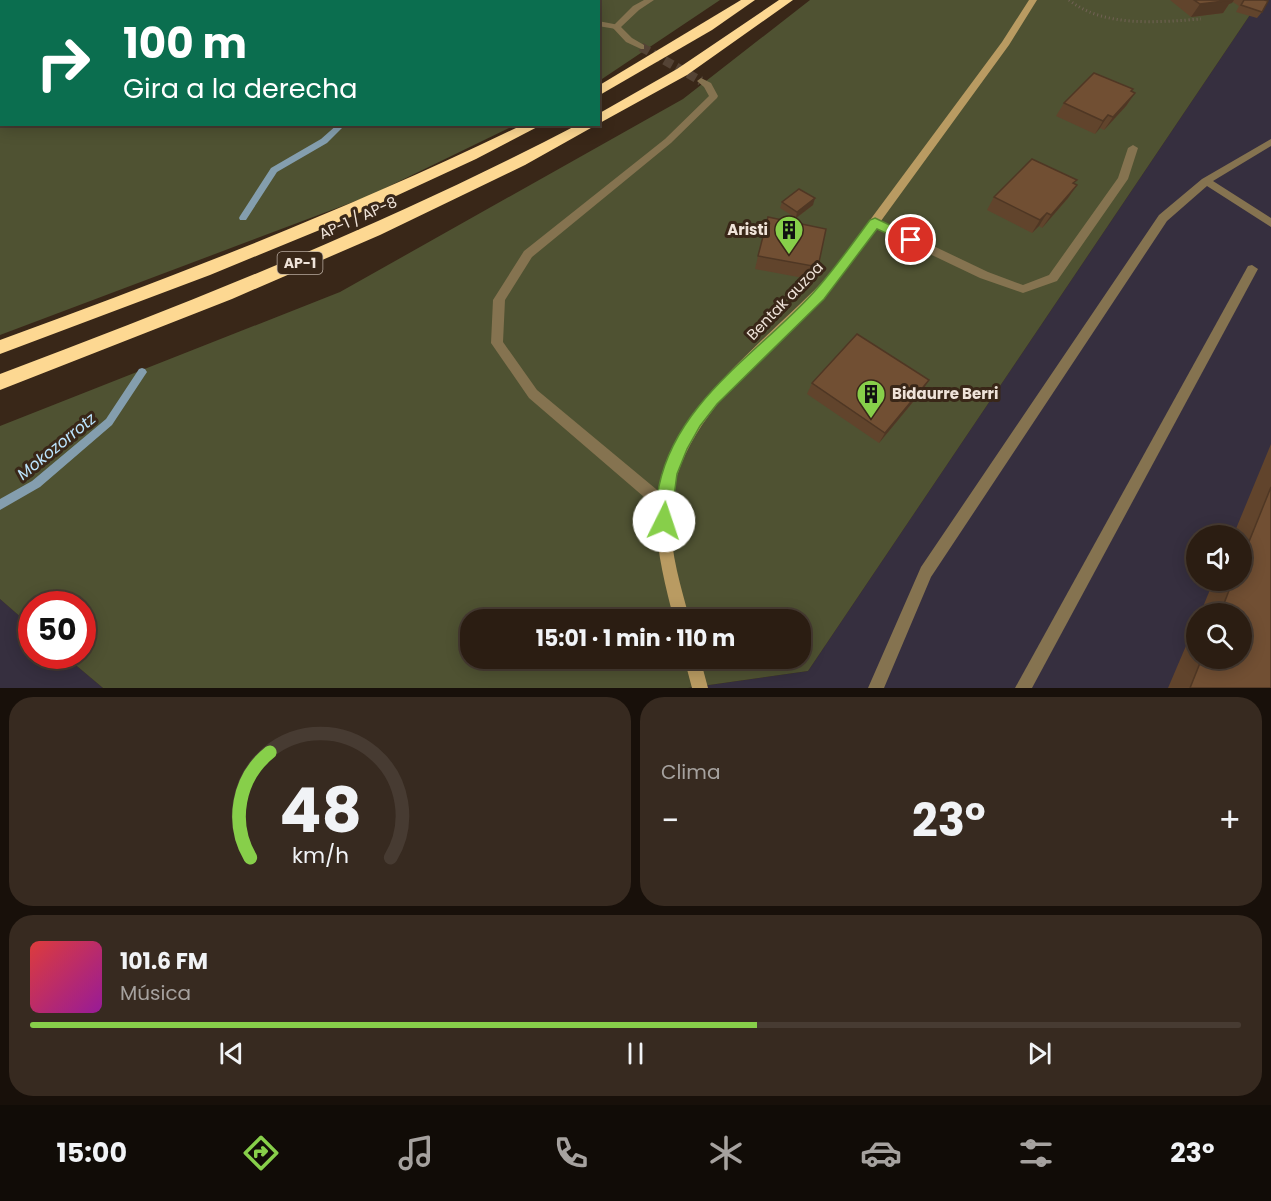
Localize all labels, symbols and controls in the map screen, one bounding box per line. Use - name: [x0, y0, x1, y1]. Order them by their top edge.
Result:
- text: 100 m: [123, 14, 247, 73]
- icon: right: [24, 24, 102, 102]
- text: Gira a la derecha: [123, 70, 357, 107]
- street label: AP-1 / AP-8: [315, 191, 400, 244]
- building icon: Aristi: [773, 214, 805, 256]
- pin: [885, 214, 936, 265]
- place label: Aristi: [727, 219, 768, 240]
- icon: arrive: [894, 223, 927, 256]
- road number: AP-1: [278, 252, 322, 274]
- street label: Bentak auzoa: [742, 257, 828, 345]
- building icon: Bidaurre Berri: [855, 378, 887, 420]
- place label: Bidaurre Berri: [892, 383, 998, 404]
- water label: Mokozorrotz: [12, 407, 101, 485]
- position arrow: [632, 489, 696, 553]
- map controls: [1186, 525, 1252, 669]
- button: sound: [1186, 525, 1252, 591]
- speed limit sign: 50: [18, 591, 96, 669]
- button: search: [1186, 603, 1252, 669]
- text: 15:01 · 1 min · 110 m: [536, 623, 735, 654]
- text: Clima: [661, 758, 720, 786]
- text: 48: [279, 766, 361, 854]
- text: 23°: [912, 789, 986, 852]
- text: −: [661, 797, 679, 844]
- text: +: [1218, 797, 1241, 844]
- text: km/h: [291, 841, 349, 872]
- text: 101.6 FM: [120, 946, 208, 977]
- text: Música: [120, 979, 191, 1007]
- icon: previous: [215, 1037, 248, 1070]
- icon: pause: [619, 1037, 652, 1070]
- icon: next: [1023, 1037, 1056, 1070]
- icon: directions: [240, 1132, 282, 1174]
- icon: music: [395, 1132, 437, 1174]
- icon: phone: [550, 1132, 592, 1174]
- icon: climate: [705, 1132, 747, 1174]
- icon: car: [860, 1132, 902, 1174]
- icon: filters: [1015, 1132, 1057, 1174]
- text: 15:00: [57, 1134, 127, 1171]
- text: 23°: [1170, 1134, 1214, 1171]

